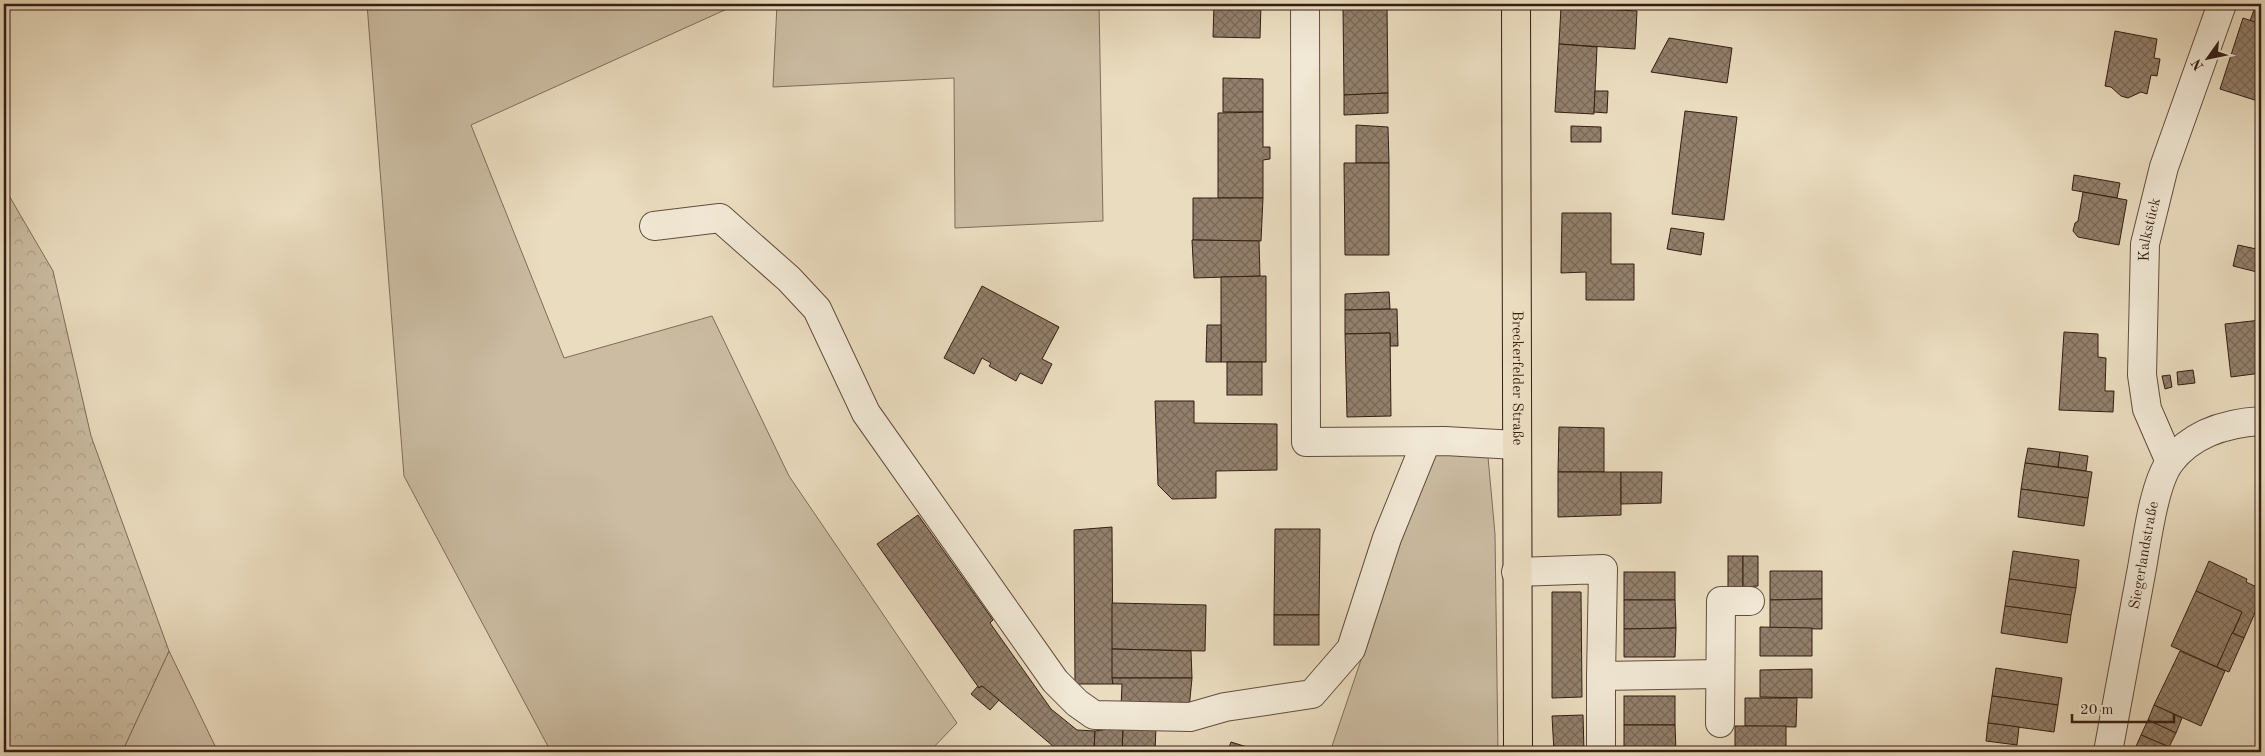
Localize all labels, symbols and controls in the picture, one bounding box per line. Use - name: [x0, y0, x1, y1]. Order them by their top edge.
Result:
- north arrow: [2182, 32, 2232, 82]
- text: N: [2189, 56, 2207, 73]
- street label: Kalkstück: [2137, 196, 2164, 262]
- street label: Breckerfelder Straße: [1509, 311, 1525, 446]
- street label: Siegerlandstraße: [2127, 500, 2162, 610]
- scale bar: [2072, 691, 2175, 723]
- text: 20 m: [2080, 703, 2114, 718]

